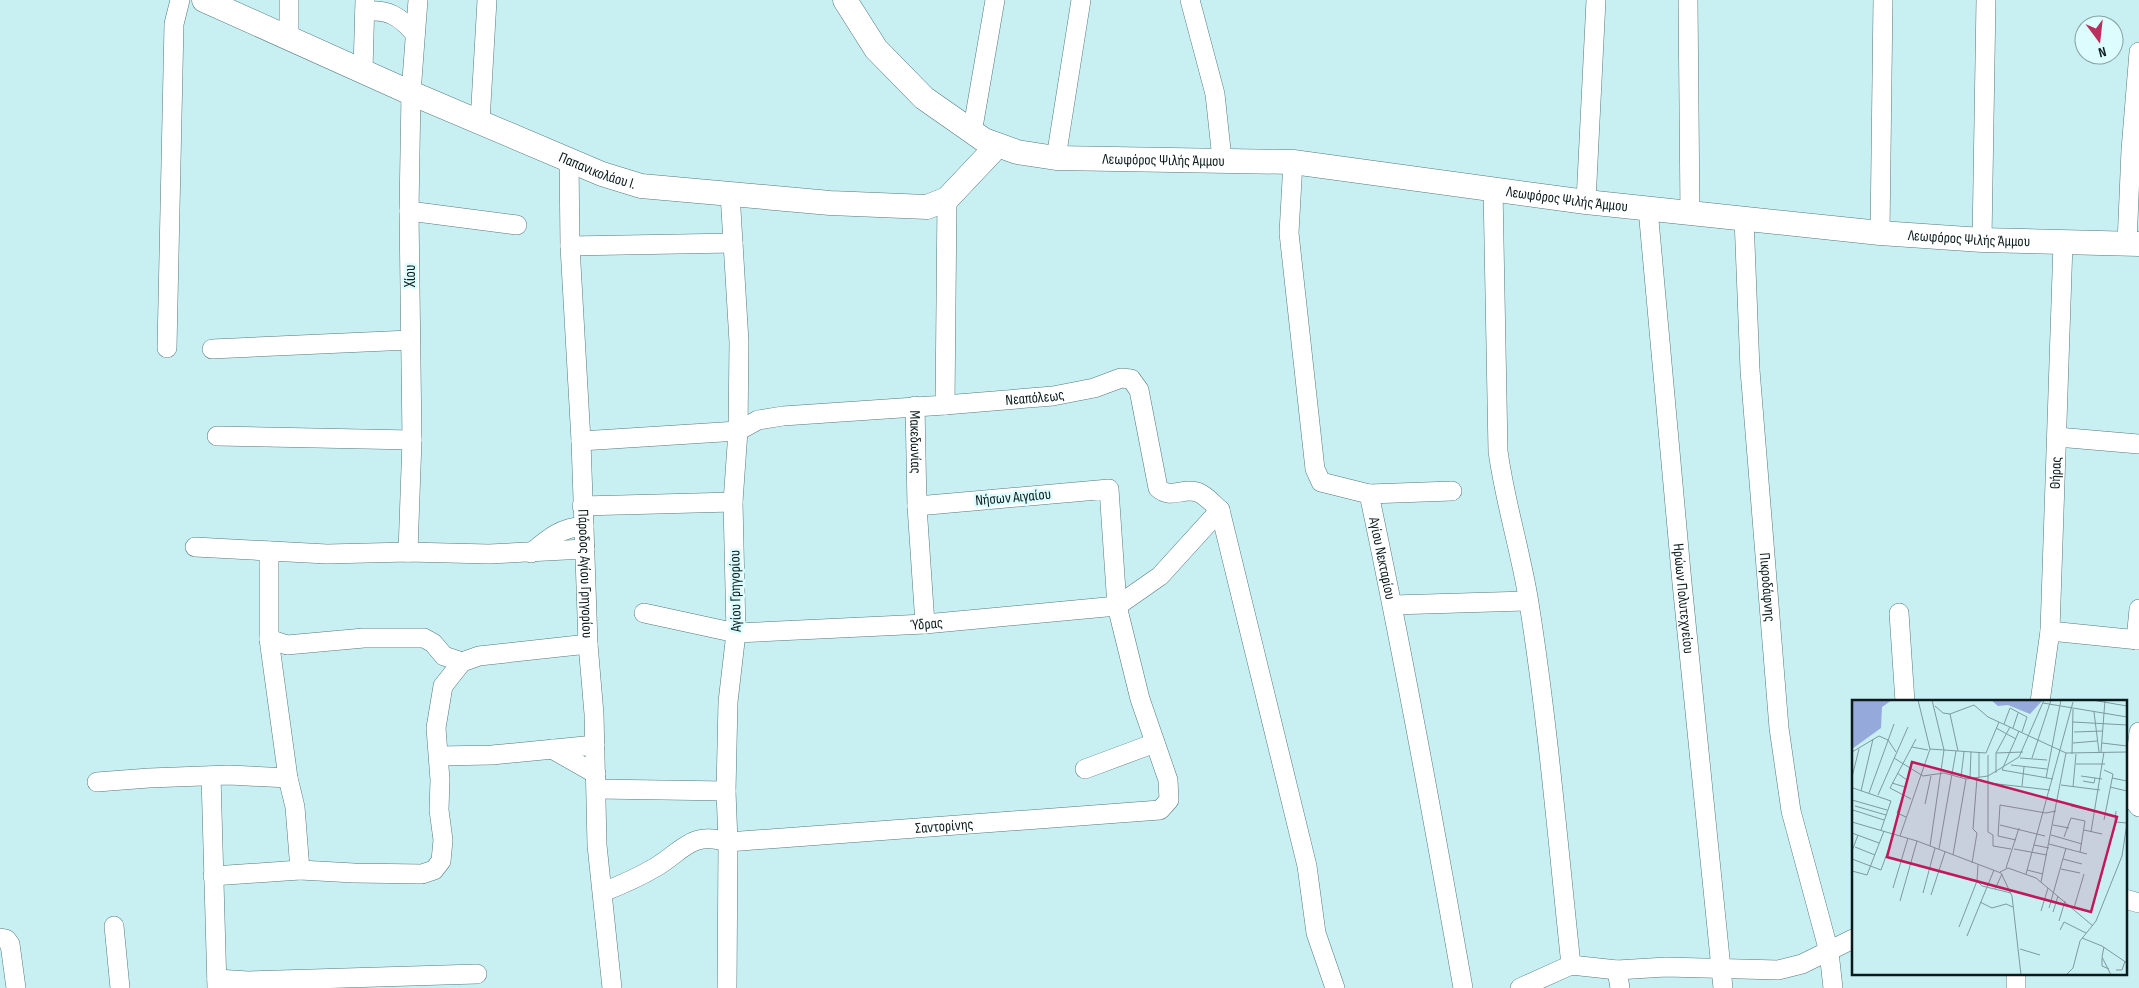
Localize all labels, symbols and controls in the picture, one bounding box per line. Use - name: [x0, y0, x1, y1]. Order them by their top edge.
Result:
- north arrow: [2074, 15, 2124, 65]
- text: N: [2096, 43, 2108, 61]
- street label: Παπανικολάου Ι.: [556, 148, 638, 194]
- street label: Λεωφόρος Ψιλής Άμμου: [1101, 150, 1225, 171]
- street label: Λεωφόρος Ψιλής Άμμου: [1504, 182, 1629, 216]
- street label: Λεωφόρος Ψιλής Άμμου: [1906, 226, 2030, 251]
- street label: Χίου: [401, 265, 420, 288]
- street label: Νεαπόλεως: [1005, 385, 1066, 410]
- street label: Μακεδωνίας: [905, 410, 925, 474]
- street label: Θήρας: [2046, 456, 2066, 489]
- street label: Νήσων Αιγαίου: [974, 485, 1052, 510]
- street label: Πάροδος Αγίου Γρηγορίου: [573, 509, 597, 638]
- street label: Αγίου Νεκταρίου: [1364, 514, 1400, 601]
- street label: Ηρώων Πολυτεχνείου: [1668, 542, 1698, 654]
- street label: Αγίου Γρηγορίου: [725, 550, 746, 633]
- street label: Πικροδάφνης: [1755, 552, 1779, 623]
- street label: Ύδρας: [909, 613, 944, 635]
- inset map: [1852, 700, 2126, 976]
- street label: Σαντορίνης: [915, 815, 974, 838]

